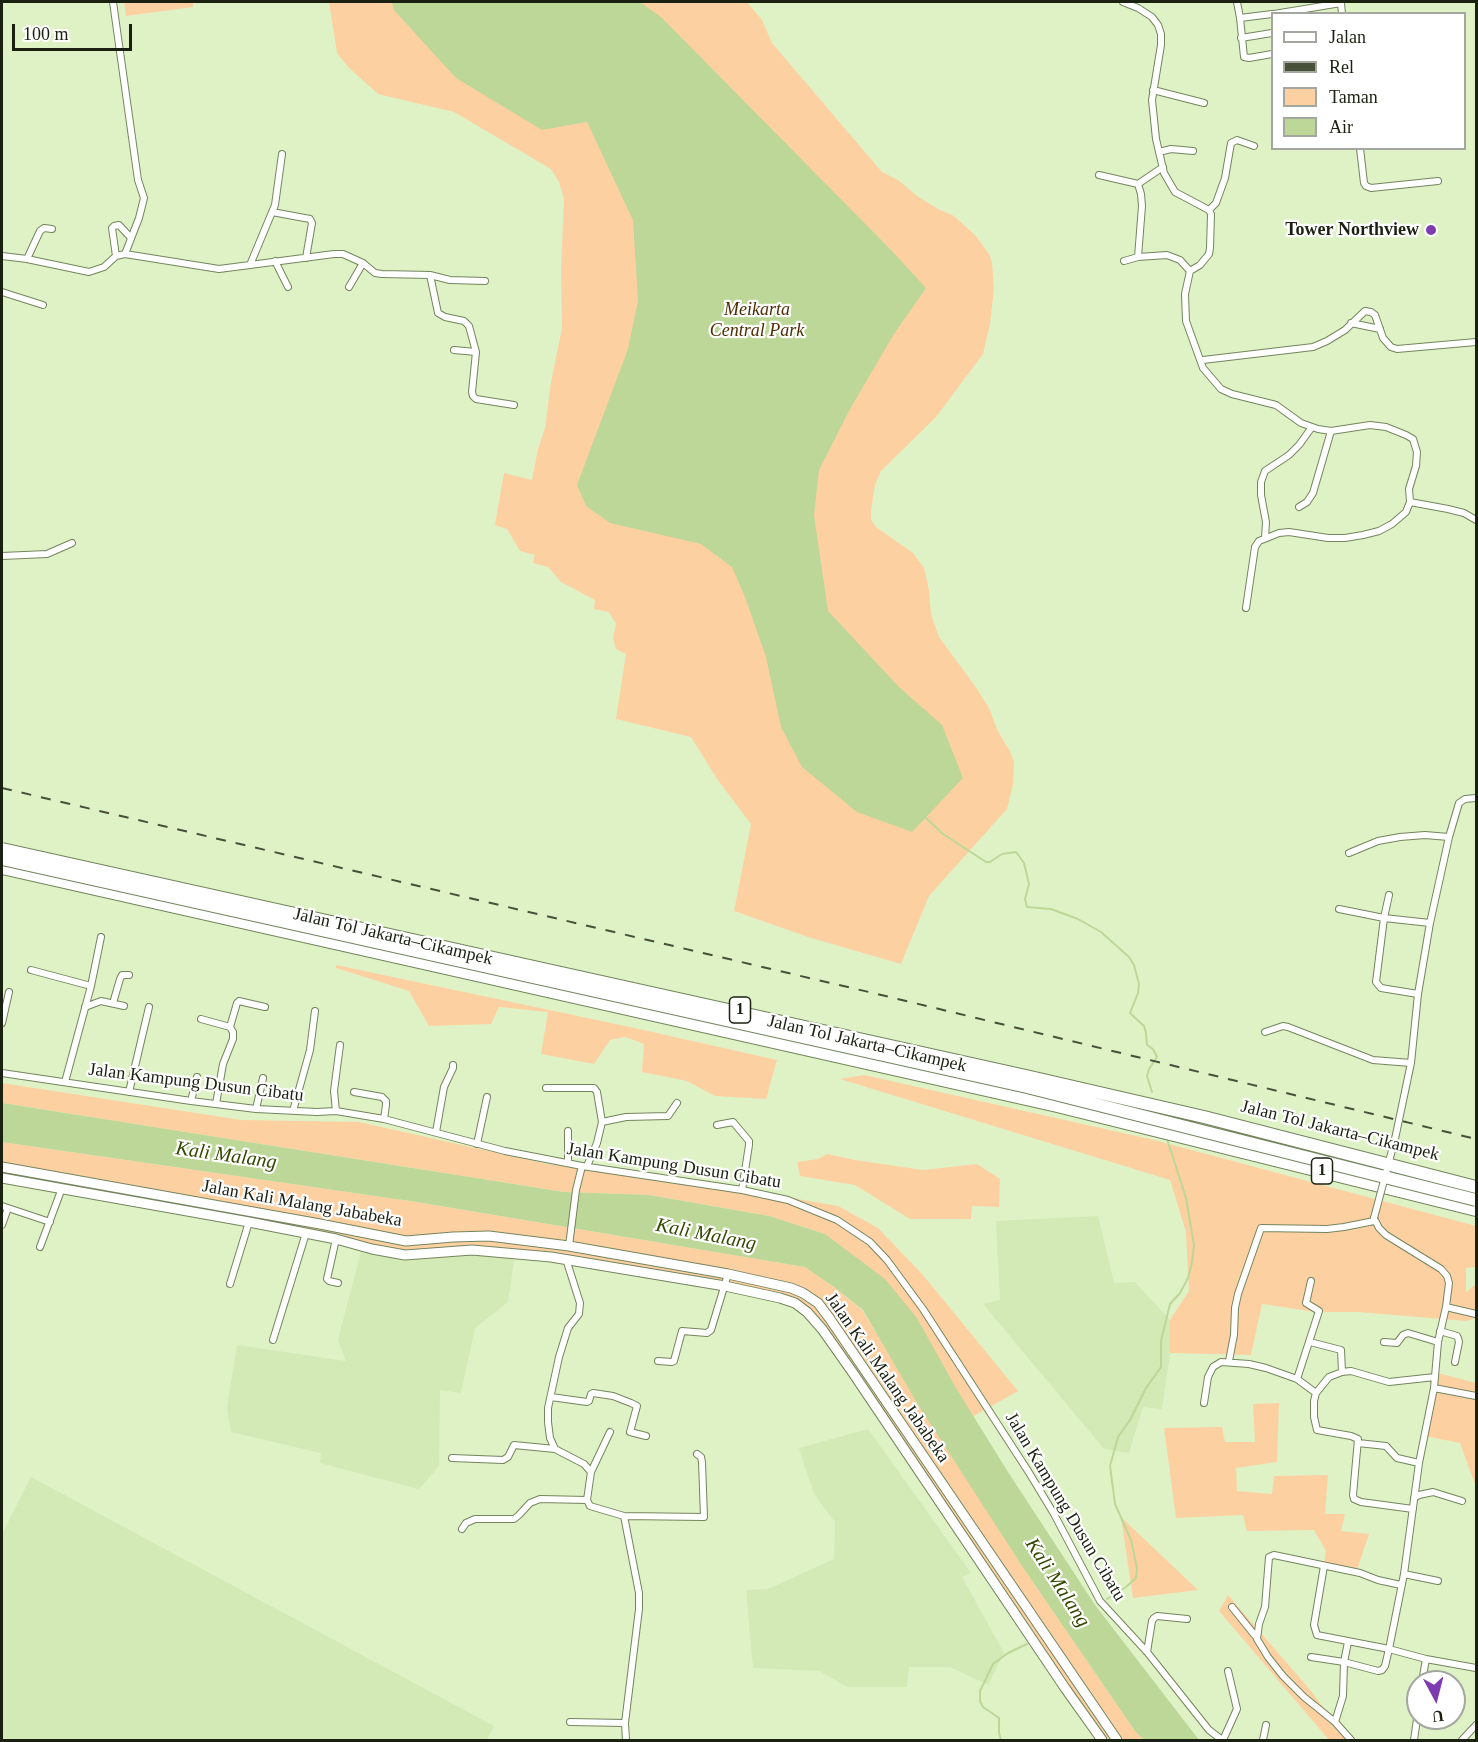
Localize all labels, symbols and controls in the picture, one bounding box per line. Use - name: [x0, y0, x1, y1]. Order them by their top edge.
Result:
- scale bar: [15, 12, 135, 50]
- legend: [1271, 12, 1466, 150]
- text: 100 m: [23, 24, 69, 44]
- text: Jalan: [1329, 27, 1366, 47]
- text: Rel: [1329, 57, 1354, 77]
- text: Taman: [1329, 87, 1378, 107]
- text: Air: [1329, 117, 1353, 137]
- place label: Tower Northview: [1285, 219, 1419, 241]
- marker: Tower Northview: [1424, 223, 1438, 237]
- park label: Meikarta Central Park: [710, 299, 804, 342]
- street label: Jalan Tol Jakarta–Cikampek: [291, 904, 495, 970]
- road number: 1: [730, 997, 750, 1023]
- street label: Jalan Tol Jakarta–Cikampek: [765, 1011, 969, 1077]
- street label: Jalan Kampung Dusun Cibatu: [87, 1059, 305, 1107]
- street label: Jalan Tol Jakarta–Cikampek: [1239, 1096, 1441, 1166]
- water label: Kali Malang: [174, 1137, 278, 1175]
- street label: Jalan Kampung Dusun Cibatu: [565, 1138, 783, 1194]
- road number: 1: [1312, 1158, 1332, 1184]
- street label: Jalan Kali Malang Jababeka: [200, 1176, 404, 1232]
- water label: Kali Malang: [654, 1214, 758, 1256]
- street label: Jalan Kali Malang Jababeka: [820, 1289, 954, 1467]
- street label: Jalan Kampung Dusun Cibatu: [1000, 1409, 1130, 1605]
- water label: Kali Malang: [1019, 1534, 1095, 1632]
- north arrow: [1406, 1670, 1466, 1730]
- text: U: [1431, 1707, 1445, 1726]

